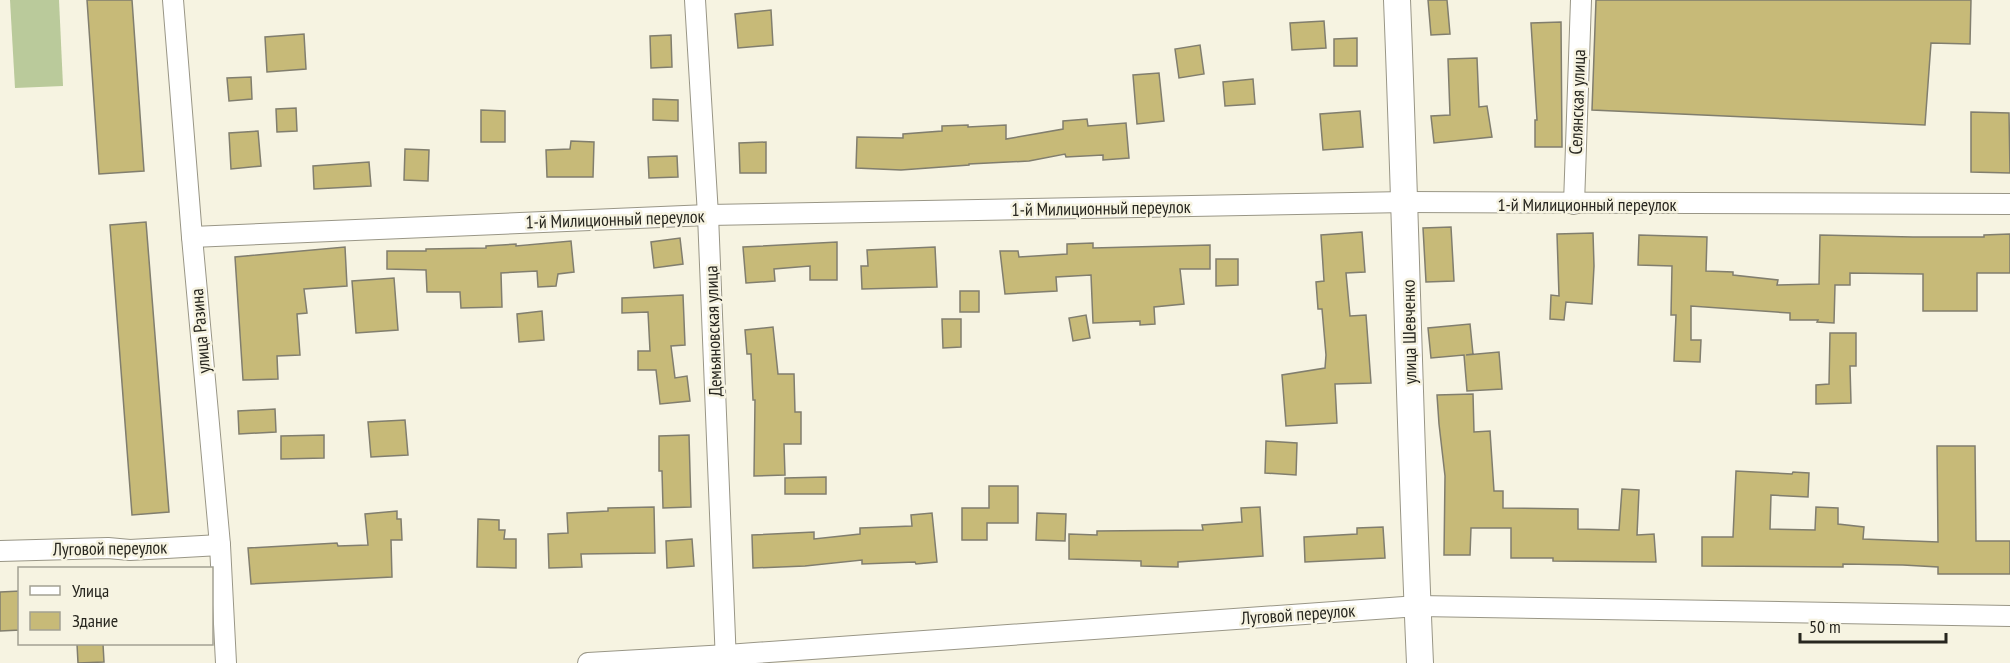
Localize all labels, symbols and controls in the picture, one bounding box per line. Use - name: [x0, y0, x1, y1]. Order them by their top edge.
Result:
- street label: Селянская улица: [1564, 49, 1590, 155]
- street label: 1-й Милиционный переулок: [1497, 193, 1677, 216]
- street label: 1-й Милиционный переулок: [1011, 195, 1191, 221]
- street label: 1-й Милиционный переулок: [525, 204, 705, 234]
- street label: Демьяновская улица: [699, 265, 727, 397]
- street label: улица Шевченко: [1397, 279, 1421, 385]
- street label: улица Разина: [185, 288, 215, 374]
- street label: Луговой переулок: [52, 536, 167, 561]
- legend: [18, 567, 213, 645]
- text: Улица: [72, 579, 109, 602]
- street label: Луговой переулок: [1239, 599, 1356, 630]
- scale bar: [1800, 606, 1946, 644]
- text: Здание: [72, 609, 118, 632]
- text: 50 m: [1809, 615, 1841, 638]

